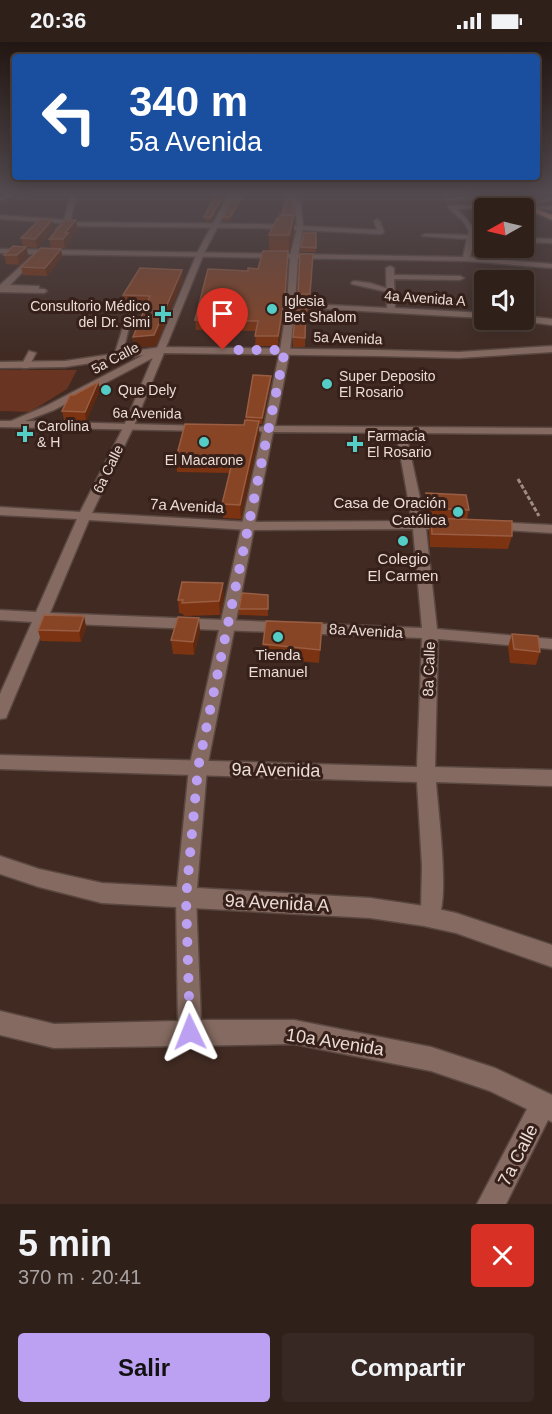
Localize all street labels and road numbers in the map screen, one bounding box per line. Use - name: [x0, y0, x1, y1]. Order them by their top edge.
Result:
- street label: 4a Avenida A: [384, 287, 467, 309]
- street label: 5a Avenida: [313, 329, 383, 347]
- street label: 5a Calle: [89, 339, 142, 377]
- street label: 6a Avenida: [112, 404, 182, 422]
- street label: 6a Calle: [90, 442, 127, 496]
- street label: 7a Avenida: [150, 495, 225, 516]
- street label: 8a Avenida: [329, 620, 404, 641]
- street label: 8a Calle: [419, 641, 438, 697]
- street label: 9a Avenida: [231, 759, 322, 781]
- street label: 9a Avenida A: [224, 890, 330, 916]
- street label: 10a Avenida: [285, 1024, 386, 1060]
- street label: 7a Calle: [494, 1121, 542, 1189]

